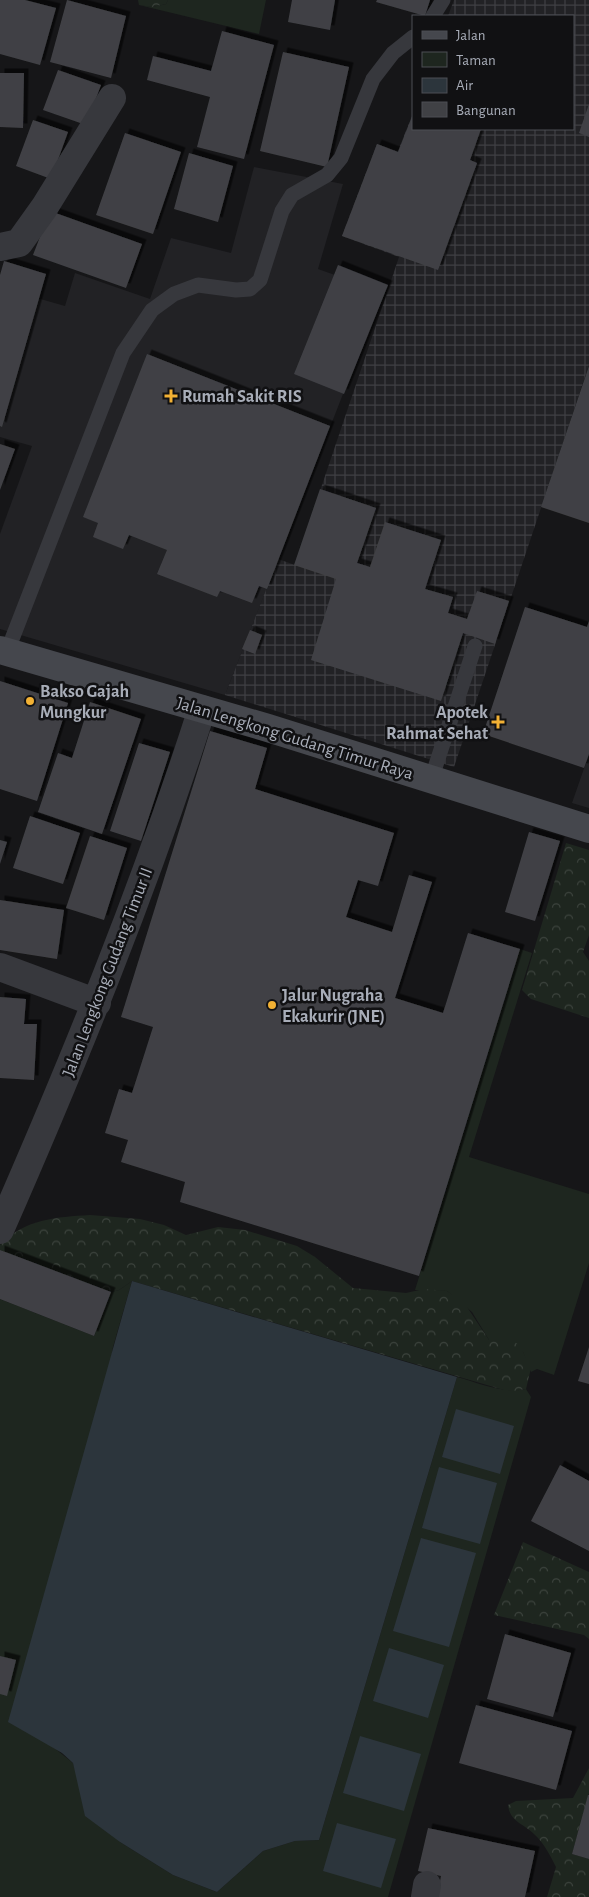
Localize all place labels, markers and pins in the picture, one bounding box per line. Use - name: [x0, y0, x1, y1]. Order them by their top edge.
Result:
- place label: Rumah Sakit RIS: [182, 388, 302, 406]
- marker: Rumah Sakit RIS: [164, 389, 178, 403]
- place label: Bakso Gajah Mungkur: [40, 683, 129, 722]
- marker: Bakso Gajah Mungkur: [24, 695, 36, 707]
- place label: Apotek Rahmat Sehat: [386, 704, 488, 743]
- marker: Apotek Rahmat Sehat: [492, 716, 504, 728]
- place label: Jalur Nugraha Ekakurir (JNE): [282, 987, 385, 1026]
- marker: Jalur Nugraha Ekakurir (JNE): [266, 999, 278, 1011]

